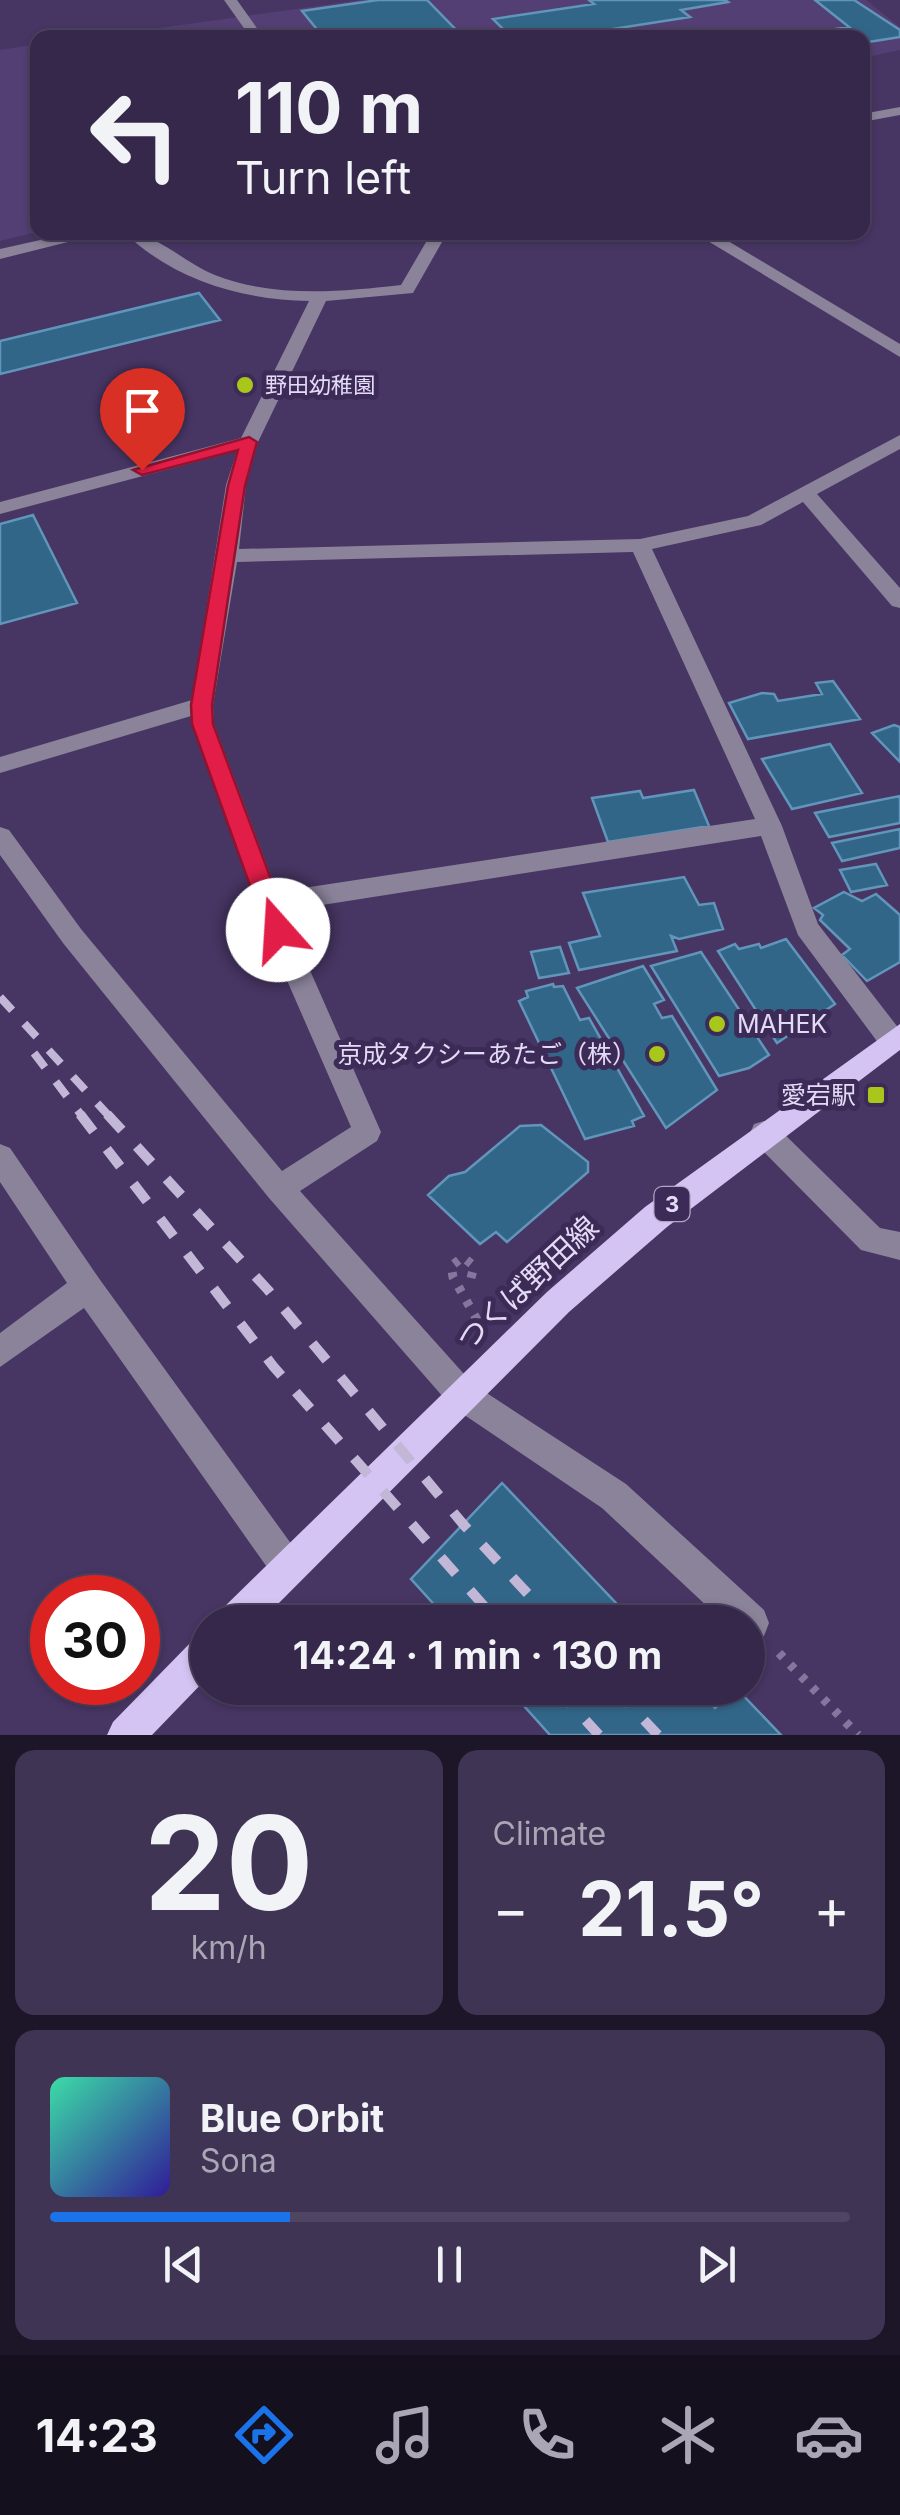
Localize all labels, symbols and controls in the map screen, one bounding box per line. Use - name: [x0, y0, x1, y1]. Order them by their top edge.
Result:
- text: 110 m: [235, 65, 423, 150]
- icon: left: [70, 70, 200, 200]
- text: Turn left: [235, 150, 411, 205]
- pin: [100, 368, 185, 471]
- place label: 野田幼稚園: [265, 372, 375, 398]
- marker: 野田幼稚園: [234, 374, 256, 396]
- icon: arrive: [115, 383, 170, 438]
- position arrow: [226, 878, 330, 982]
- place label: MAHEK: [737, 1009, 827, 1039]
- marker: MAHEK: [706, 1013, 728, 1035]
- place label: 京成タクシーあたご（株）: [337, 1039, 637, 1069]
- marker: 京成タクシーあたご（株）: [646, 1043, 668, 1065]
- place label: 愛宕駅: [781, 1080, 856, 1110]
- marker: 愛宕駅: [865, 1084, 887, 1106]
- road number: 3: [654, 1187, 690, 1221]
- street label: つくば野田線: [449, 1208, 605, 1358]
- speed limit sign: 30: [30, 1575, 160, 1705]
- text: 14:24 · 1 min · 130 m: [293, 1632, 662, 1678]
- text: 20: [144, 1784, 314, 1941]
- text: Climate: [493, 1814, 606, 1853]
- text: 21.5°: [578, 1863, 764, 1954]
- text: −: [493, 1876, 529, 1942]
- text: +: [814, 1876, 850, 1942]
- text: km/h: [191, 1928, 267, 1967]
- text: Blue Orbit: [200, 2095, 384, 2141]
- text: Sona: [200, 2141, 277, 2180]
- icon: previous: [156, 2237, 211, 2292]
- icon: pause: [422, 2237, 477, 2292]
- icon: next: [689, 2237, 744, 2292]
- icon: directions: [229, 2400, 299, 2470]
- icon: music: [370, 2400, 440, 2470]
- icon: phone: [512, 2400, 582, 2470]
- icon: climate: [653, 2400, 723, 2470]
- icon: car: [794, 2400, 864, 2470]
- text: 14:23: [36, 2408, 158, 2463]

